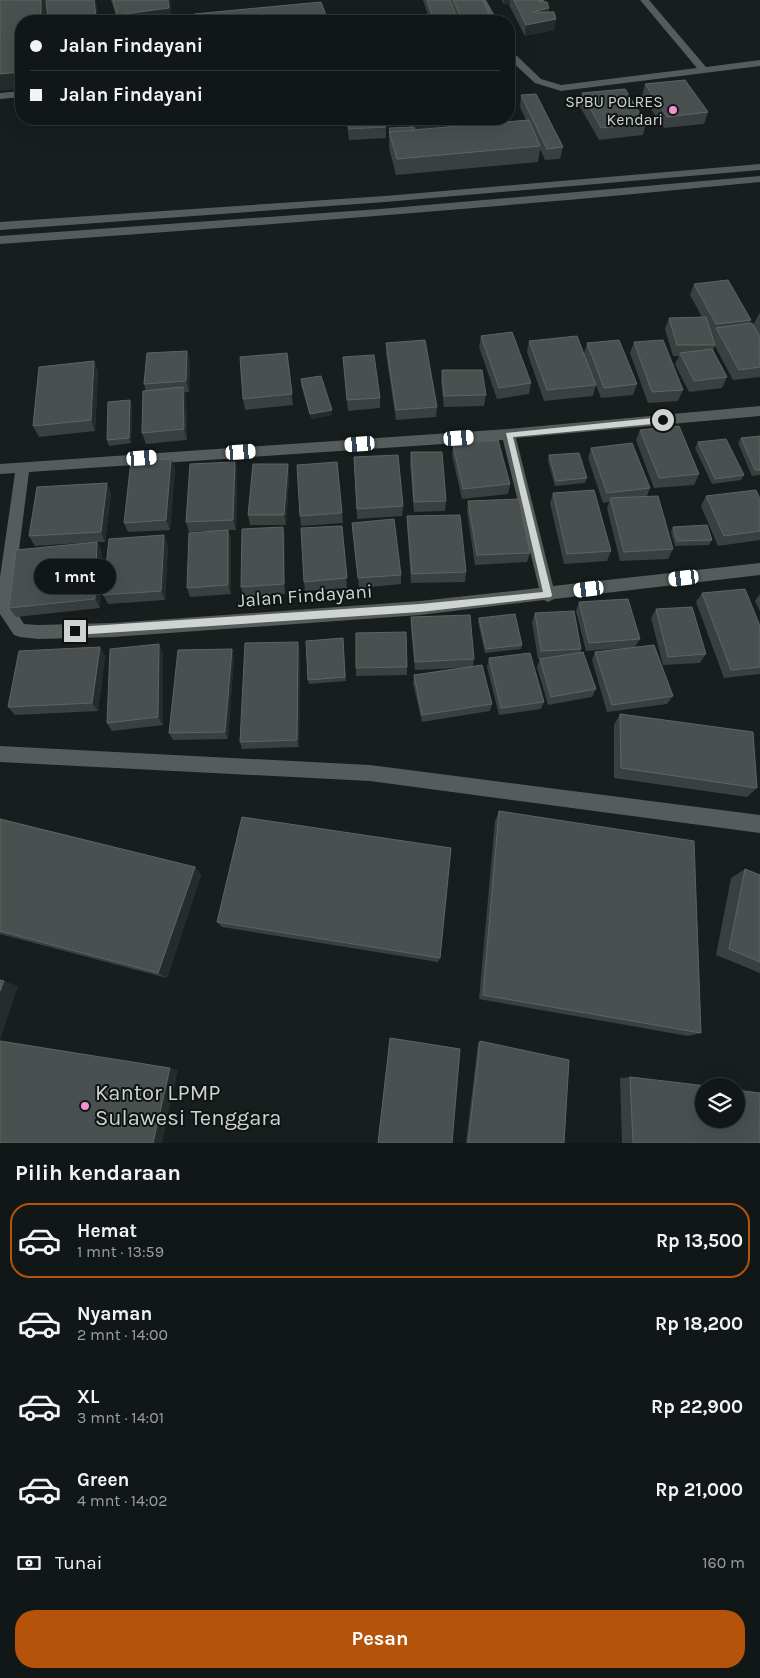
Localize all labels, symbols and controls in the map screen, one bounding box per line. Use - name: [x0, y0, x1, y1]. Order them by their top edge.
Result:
- text: Jalan Findayani: [60, 35, 203, 57]
- text: Jalan Findayani: [60, 84, 203, 106]
- place label: SPBU POLRES Kendari: [565, 92, 663, 129]
- marker: SPBU POLRES Kendari: [667, 104, 679, 116]
- route start: [652, 409, 674, 431]
- car: [443, 429, 474, 447]
- car: [344, 435, 375, 453]
- car: [225, 443, 256, 461]
- car: [126, 449, 157, 467]
- callout: 1 mnt: [34, 558, 116, 594]
- text: 1 mnt: [54, 567, 96, 586]
- car: [668, 569, 699, 587]
- street label: Jalan Findayani: [237, 580, 373, 612]
- car: [573, 580, 604, 598]
- route end: [64, 620, 86, 642]
- map controls: [695, 1078, 745, 1128]
- button: layers: [695, 1078, 745, 1128]
- place label: Kantor LPMP Sulawesi Tenggara: [95, 1080, 281, 1131]
- marker: Kantor LPMP Sulawesi Tenggara: [79, 1100, 91, 1112]
- text: Pilih kendaraan: [15, 1160, 181, 1186]
- icon: car: [17, 1218, 62, 1263]
- text: Hemat: [77, 1220, 137, 1242]
- text: Rp 13,500: [656, 1230, 743, 1252]
- text: 1 mnt · 13:59: [77, 1242, 164, 1261]
- icon: car: [17, 1301, 62, 1346]
- text: Nyaman: [77, 1303, 152, 1325]
- text: Rp 18,200: [655, 1313, 743, 1335]
- text: 2 mnt · 14:00: [77, 1325, 168, 1344]
- icon: car: [17, 1384, 62, 1429]
- text: XL: [77, 1386, 99, 1408]
- text: Rp 22,900: [651, 1396, 743, 1418]
- text: 3 mnt · 14:01: [77, 1408, 164, 1427]
- icon: car: [17, 1467, 62, 1512]
- text: Green: [77, 1469, 129, 1491]
- text: Rp 21,000: [655, 1479, 743, 1501]
- text: 4 mnt · 14:02: [77, 1491, 168, 1510]
- icon: cash: [15, 1549, 43, 1577]
- text: Tunai: [55, 1552, 102, 1574]
- text: 160 m: [702, 1553, 745, 1572]
- button: Pesan: [15, 1610, 745, 1668]

